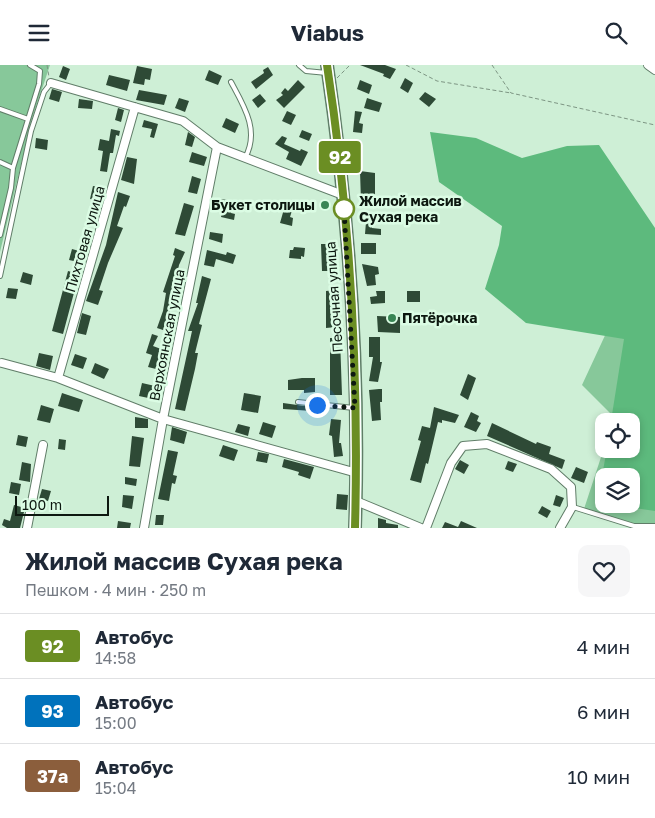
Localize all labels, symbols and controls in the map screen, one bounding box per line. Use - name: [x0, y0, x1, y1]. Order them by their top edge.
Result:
- icon: menu: [25, 19, 53, 47]
- text: Viabus: [291, 19, 364, 46]
- icon: search: [602, 19, 630, 47]
- line badge: 92: [318, 141, 362, 173]
- text: 92: [329, 146, 351, 168]
- street label: Пихтовая улица: [61, 184, 108, 294]
- place label: Жилой массив Сухая река: [359, 192, 462, 225]
- place label: Букет столицы: [211, 196, 315, 213]
- marker: Жилой массив Сухая река: [333, 198, 355, 220]
- marker: Букет столицы: [319, 199, 331, 211]
- street label: Песочная улица: [321, 241, 346, 353]
- street label: Верхоянская улица: [145, 267, 188, 402]
- place label: Пятёрочка: [402, 309, 477, 326]
- marker: Пятёрочка: [386, 312, 398, 324]
- your location: [305, 393, 330, 418]
- map controls: [595, 413, 640, 513]
- button: locate: [595, 413, 640, 458]
- button: layers: [595, 468, 640, 513]
- scale bar: [15, 493, 109, 516]
- text: 100 m: [22, 496, 62, 513]
- button: heart: [578, 545, 630, 597]
- text: Жилой массив Сухая река: [25, 546, 343, 575]
- text: Пешком · 4 мин · 250 m: [25, 580, 206, 600]
- text: Автобус: [95, 625, 173, 648]
- text: 92: [41, 635, 64, 657]
- text: 4 мин: [577, 635, 630, 658]
- text: 14:58: [95, 648, 136, 668]
- text: Автобус: [95, 690, 173, 713]
- text: 93: [41, 700, 64, 722]
- text: 6 мин: [577, 700, 630, 723]
- text: 15:00: [95, 713, 137, 733]
- text: Автобус: [95, 755, 173, 778]
- text: 37а: [37, 765, 68, 787]
- text: 10 мин: [567, 765, 630, 788]
- text: 15:04: [95, 778, 137, 798]

